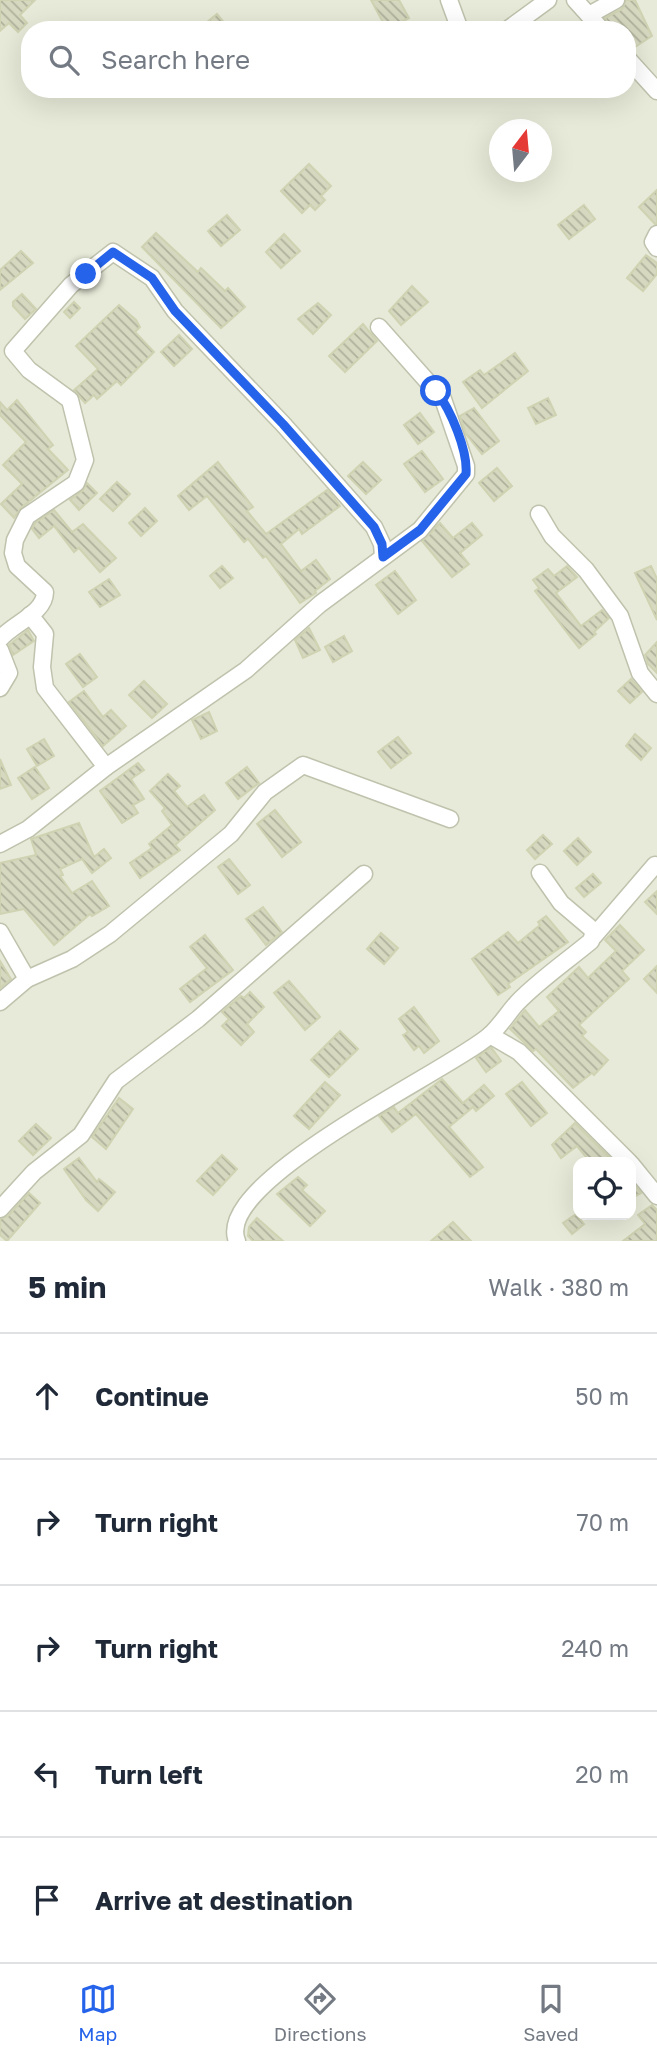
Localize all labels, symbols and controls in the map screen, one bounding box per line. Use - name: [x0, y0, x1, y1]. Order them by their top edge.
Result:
- search box: [21, 21, 636, 98]
- icon: search: [45, 41, 83, 79]
- text: Search here: [101, 44, 250, 75]
- north arrow: [489, 119, 552, 182]
- route end: [70, 258, 101, 289]
- route start: [420, 375, 451, 406]
- map controls: [573, 1157, 636, 1220]
- button: locate: [573, 1157, 636, 1220]
- text: 5 min: [28, 1269, 106, 1305]
- text: Walk · 380 m: [488, 1273, 629, 1301]
- icon: ahead: [28, 1377, 66, 1415]
- text: Continue: [95, 1381, 209, 1412]
- text: 50 m: [575, 1382, 629, 1410]
- icon: right: [28, 1503, 66, 1541]
- text: Turn right: [95, 1507, 218, 1538]
- text: 70 m: [576, 1508, 629, 1536]
- icon: right: [28, 1629, 66, 1667]
- text: Turn right: [95, 1633, 218, 1664]
- text: 240 m: [561, 1634, 629, 1662]
- icon: left: [28, 1755, 66, 1793]
- text: Turn left: [95, 1759, 203, 1790]
- text: 20 m: [575, 1760, 629, 1788]
- icon: arrive: [28, 1881, 66, 1919]
- text: Arrive at destination: [95, 1885, 353, 1916]
- tab: Map: [78, 1980, 117, 2045]
- tab: Directions: [274, 1980, 367, 2045]
- tab: Saved: [523, 1980, 579, 2045]

